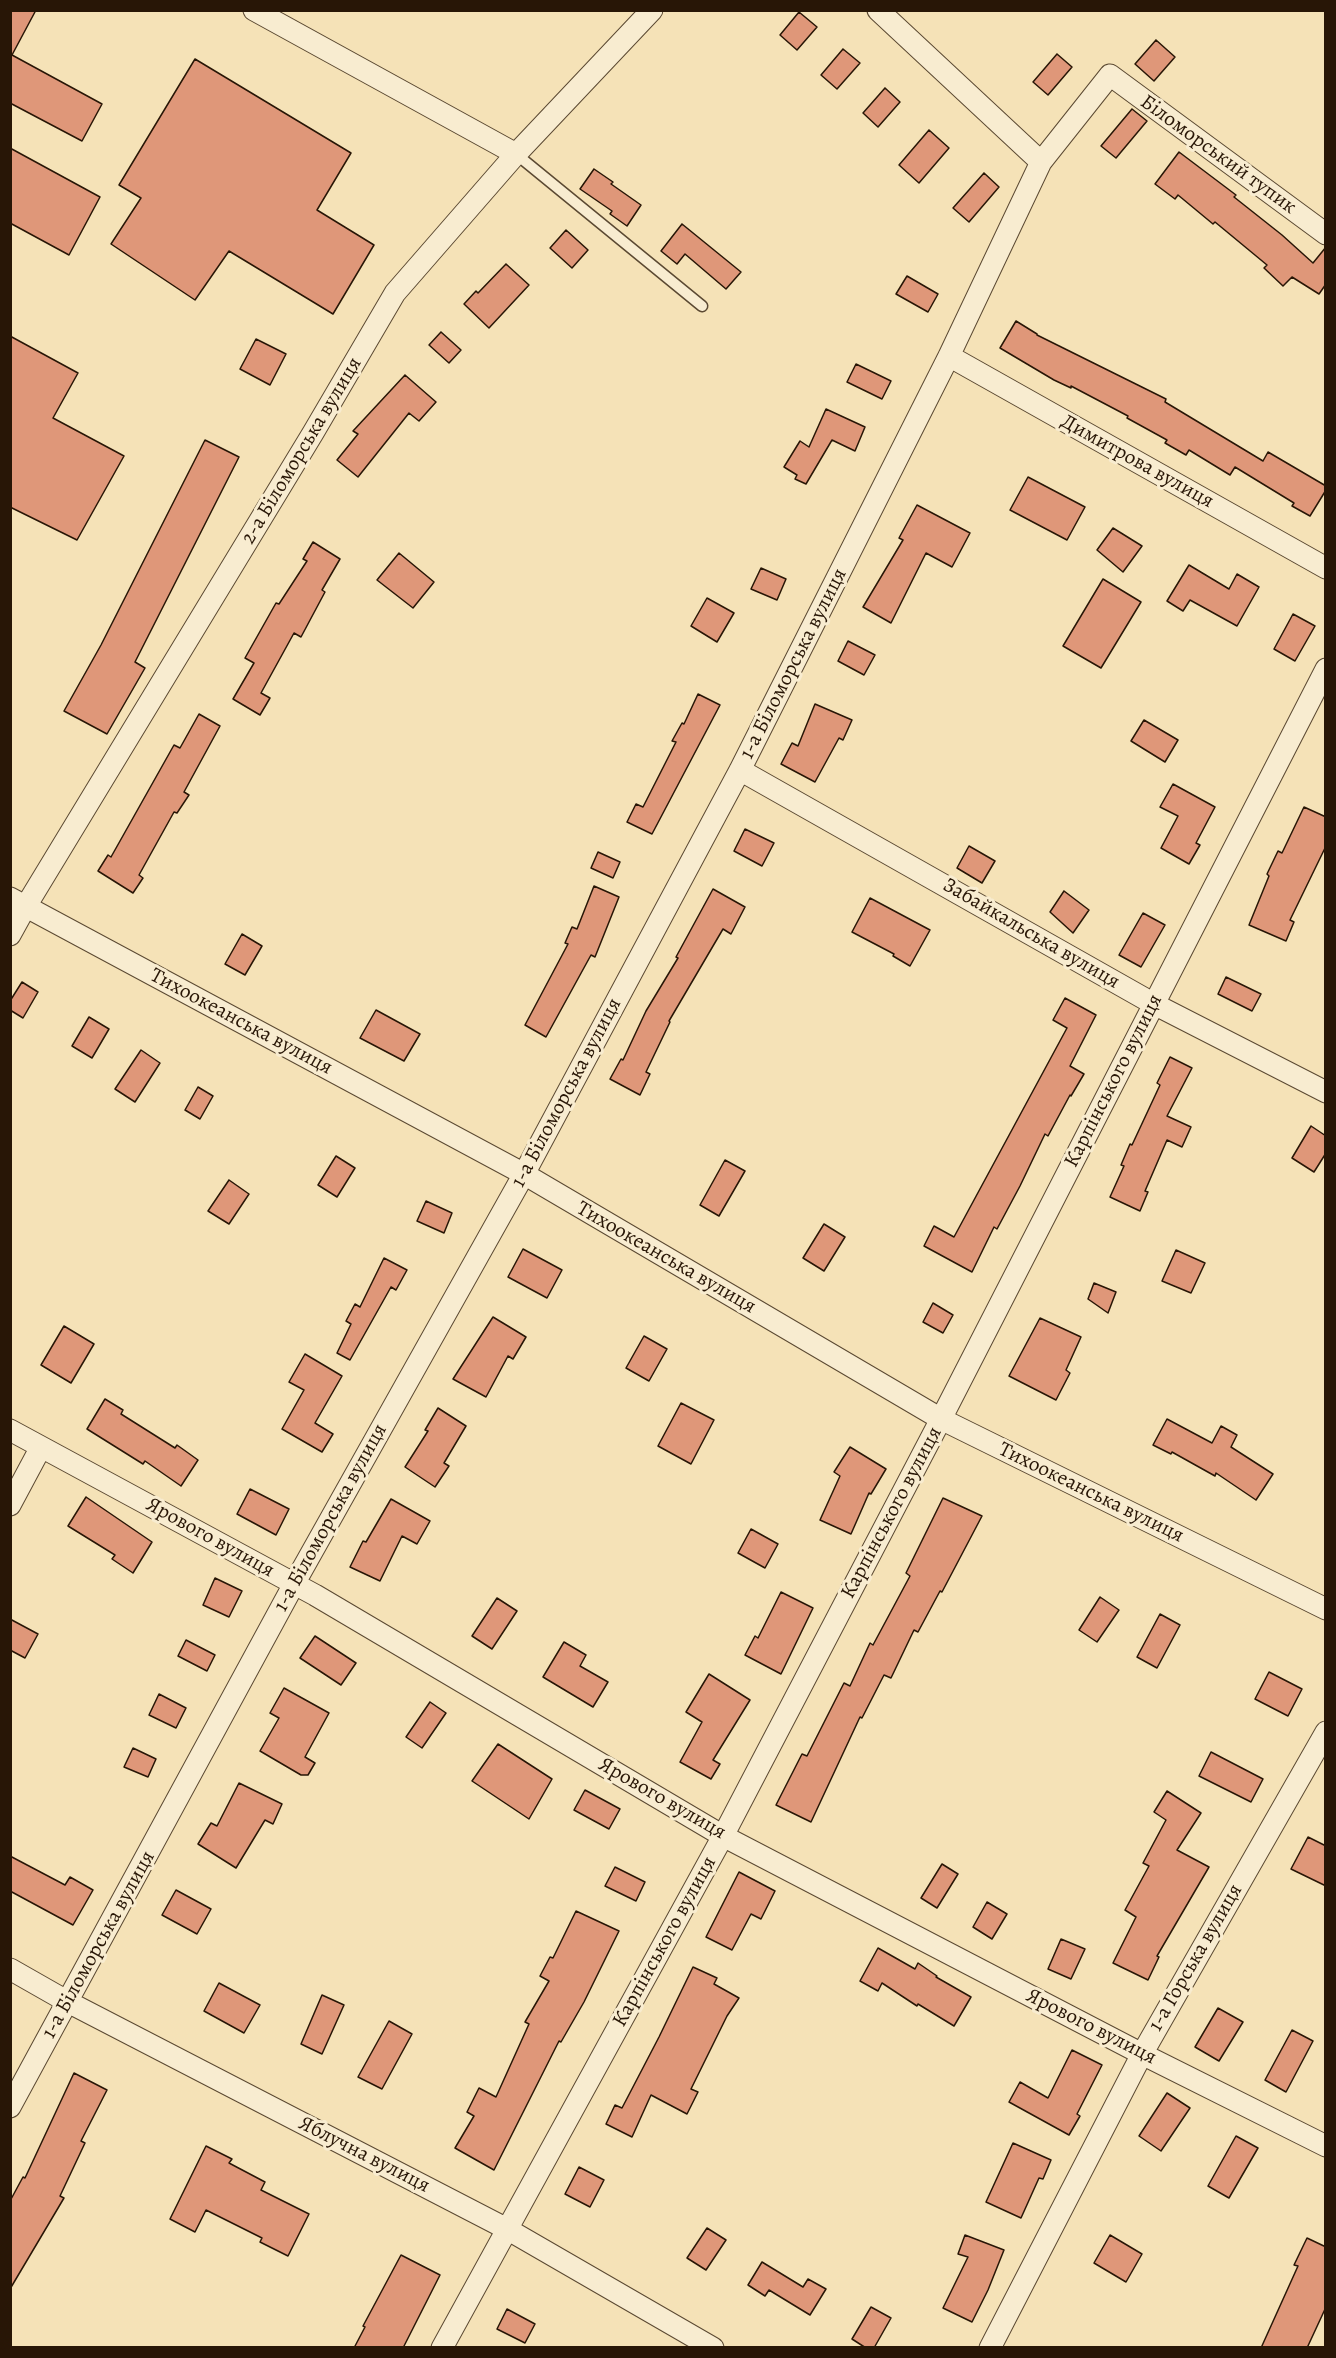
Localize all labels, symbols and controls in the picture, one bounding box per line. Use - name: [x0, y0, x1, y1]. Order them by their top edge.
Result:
- street label: Біломорський тупик: [1135, 90, 1301, 220]
- street label: 2-а Біломорська вулиця: [236, 353, 368, 549]
- street label: Димитрова вулиця: [1056, 410, 1218, 514]
- street label: 1-а Біломорська вулиця: [735, 564, 853, 764]
- street label: Забайкальська вулиця: [938, 873, 1124, 995]
- street label: Тихоокеанська вулиця: [146, 963, 336, 1081]
- street label: Карпінського вулиця: [1059, 990, 1169, 1172]
- street label: 1-а Біломорська вулиця: [506, 994, 628, 1192]
- street label: Тихоокеанська вулиця: [572, 1196, 760, 1320]
- street label: 1-а Біломорська вулиця: [269, 1420, 393, 1616]
- street label: Карпінського вулиця: [836, 1423, 948, 1603]
- street label: Тихоокеанська вулиця: [994, 1437, 1188, 1549]
- street label: Ярового вулиця: [141, 1492, 279, 1584]
- street label: Ярового вулиця: [594, 1752, 730, 1846]
- street label: 1-а Біломорська вулиця: [37, 1847, 161, 2043]
- street label: Карпінського вулиця: [608, 1852, 722, 2032]
- street label: 1-а Горська вулиця: [1144, 1880, 1248, 2036]
- street label: Ярового вулиця: [1022, 1983, 1160, 2071]
- street label: Яблучна вулиця: [294, 2111, 434, 2199]

